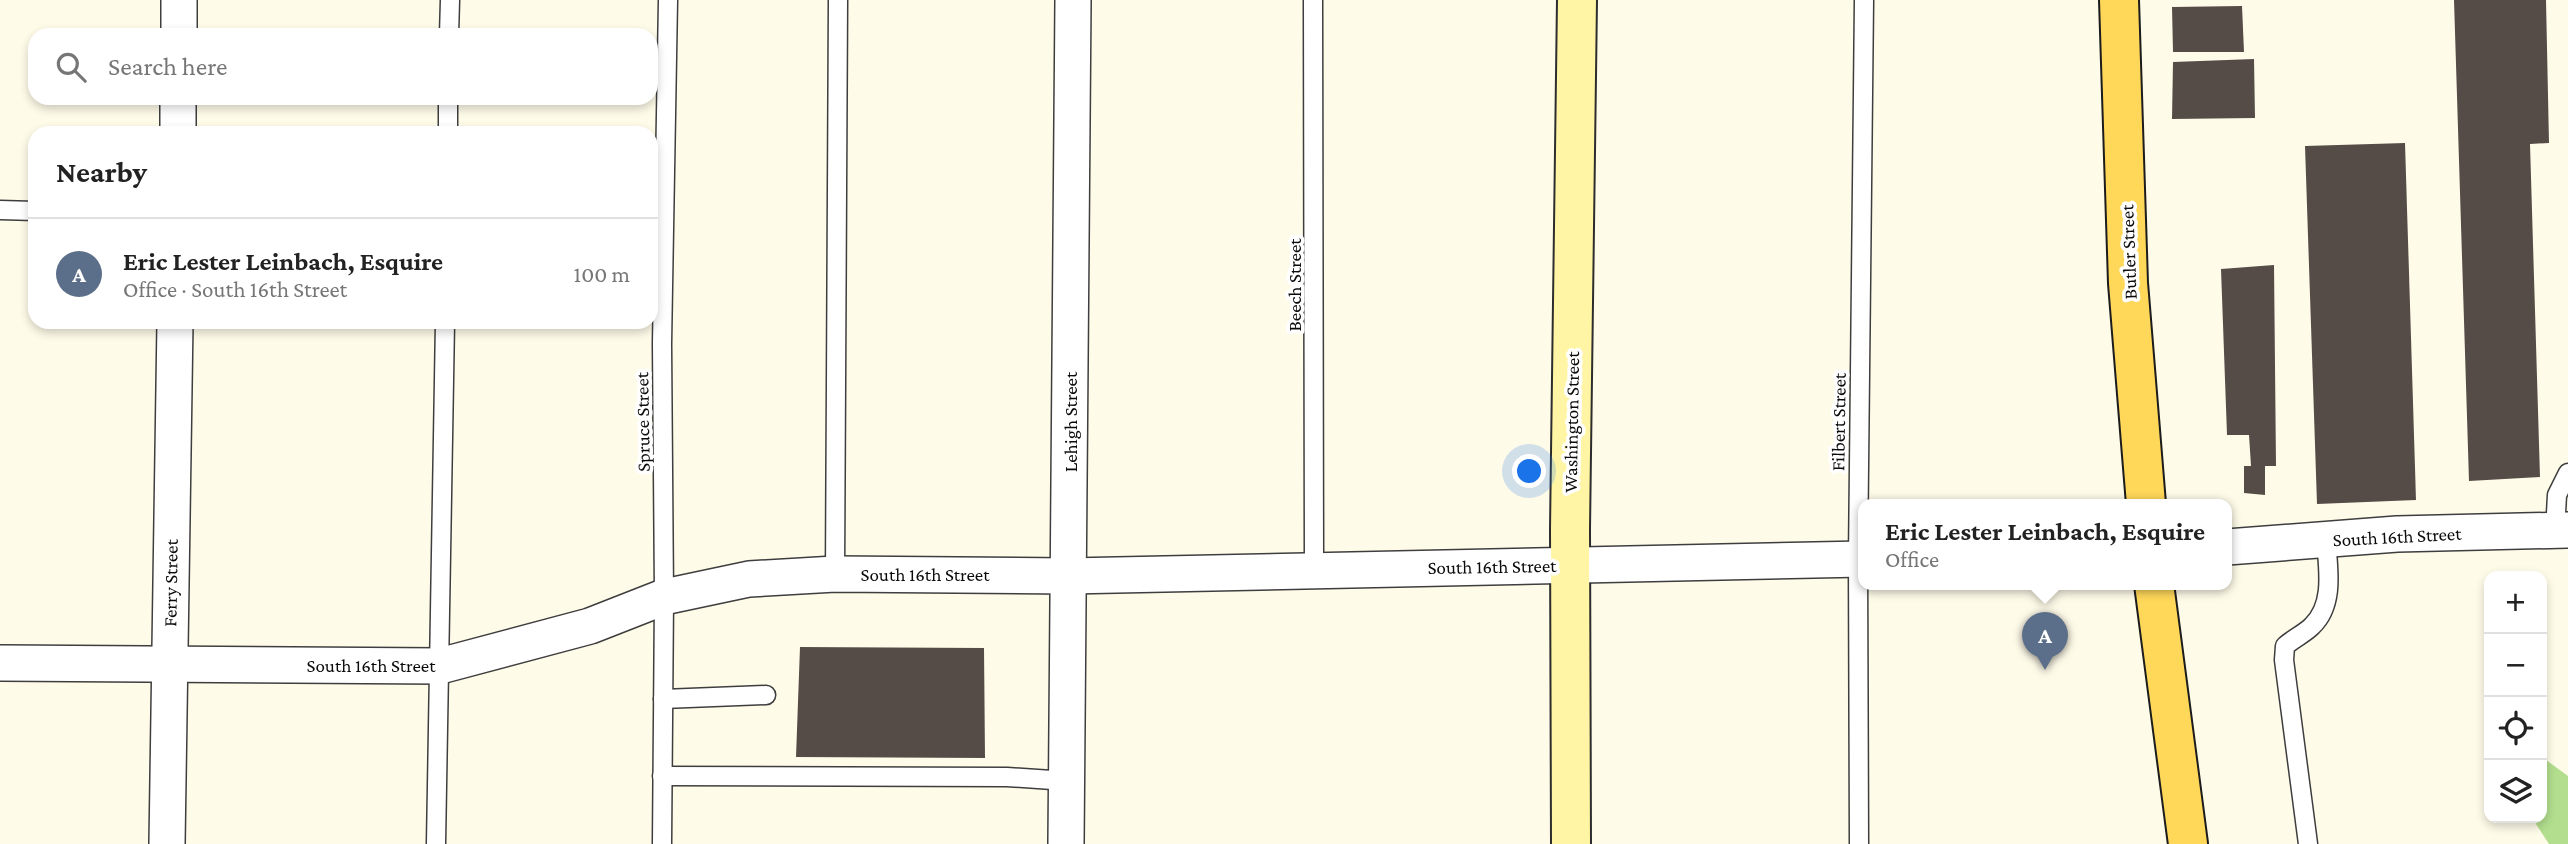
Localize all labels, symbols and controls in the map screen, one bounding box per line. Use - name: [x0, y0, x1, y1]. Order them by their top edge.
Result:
- search box: [28, 28, 658, 105]
- icon: search: [52, 48, 90, 86]
- text: Search here: [108, 52, 227, 81]
- text: Nearby: [56, 155, 147, 188]
- street label: Butler Street: [2116, 203, 2141, 300]
- street label: Beech Street: [1284, 238, 1305, 332]
- text: Eric Lester Leinbach, Esquire: [123, 247, 443, 276]
- text: A: [72, 261, 86, 287]
- text: 100 m: [574, 261, 630, 287]
- text: Office · South 16th Street: [123, 276, 347, 302]
- street label: Washington Street: [1560, 350, 1583, 493]
- street label: Spruce Street: [631, 371, 654, 472]
- street label: Lehigh Street: [1060, 371, 1081, 472]
- street label: Filbert Street: [1827, 372, 1850, 471]
- your location: [1512, 454, 1546, 488]
- popup: [1858, 499, 2232, 590]
- text: Eric Lester Leinbach, Esquire: [1885, 517, 2205, 546]
- street label: South 16th Street: [2332, 523, 2463, 550]
- street label: Ferry Street: [159, 538, 182, 627]
- text: Office: [1885, 546, 1939, 572]
- street label: South 16th Street: [1427, 555, 1557, 578]
- street label: South 16th Street: [861, 564, 990, 585]
- map controls: [2484, 571, 2547, 823]
- button: +: [2484, 571, 2547, 634]
- pin: A: [2022, 612, 2068, 670]
- button: −: [2484, 634, 2547, 697]
- street label: South 16th Street: [307, 655, 436, 676]
- button: locate: [2484, 697, 2547, 760]
- button: layers: [2484, 760, 2547, 823]

